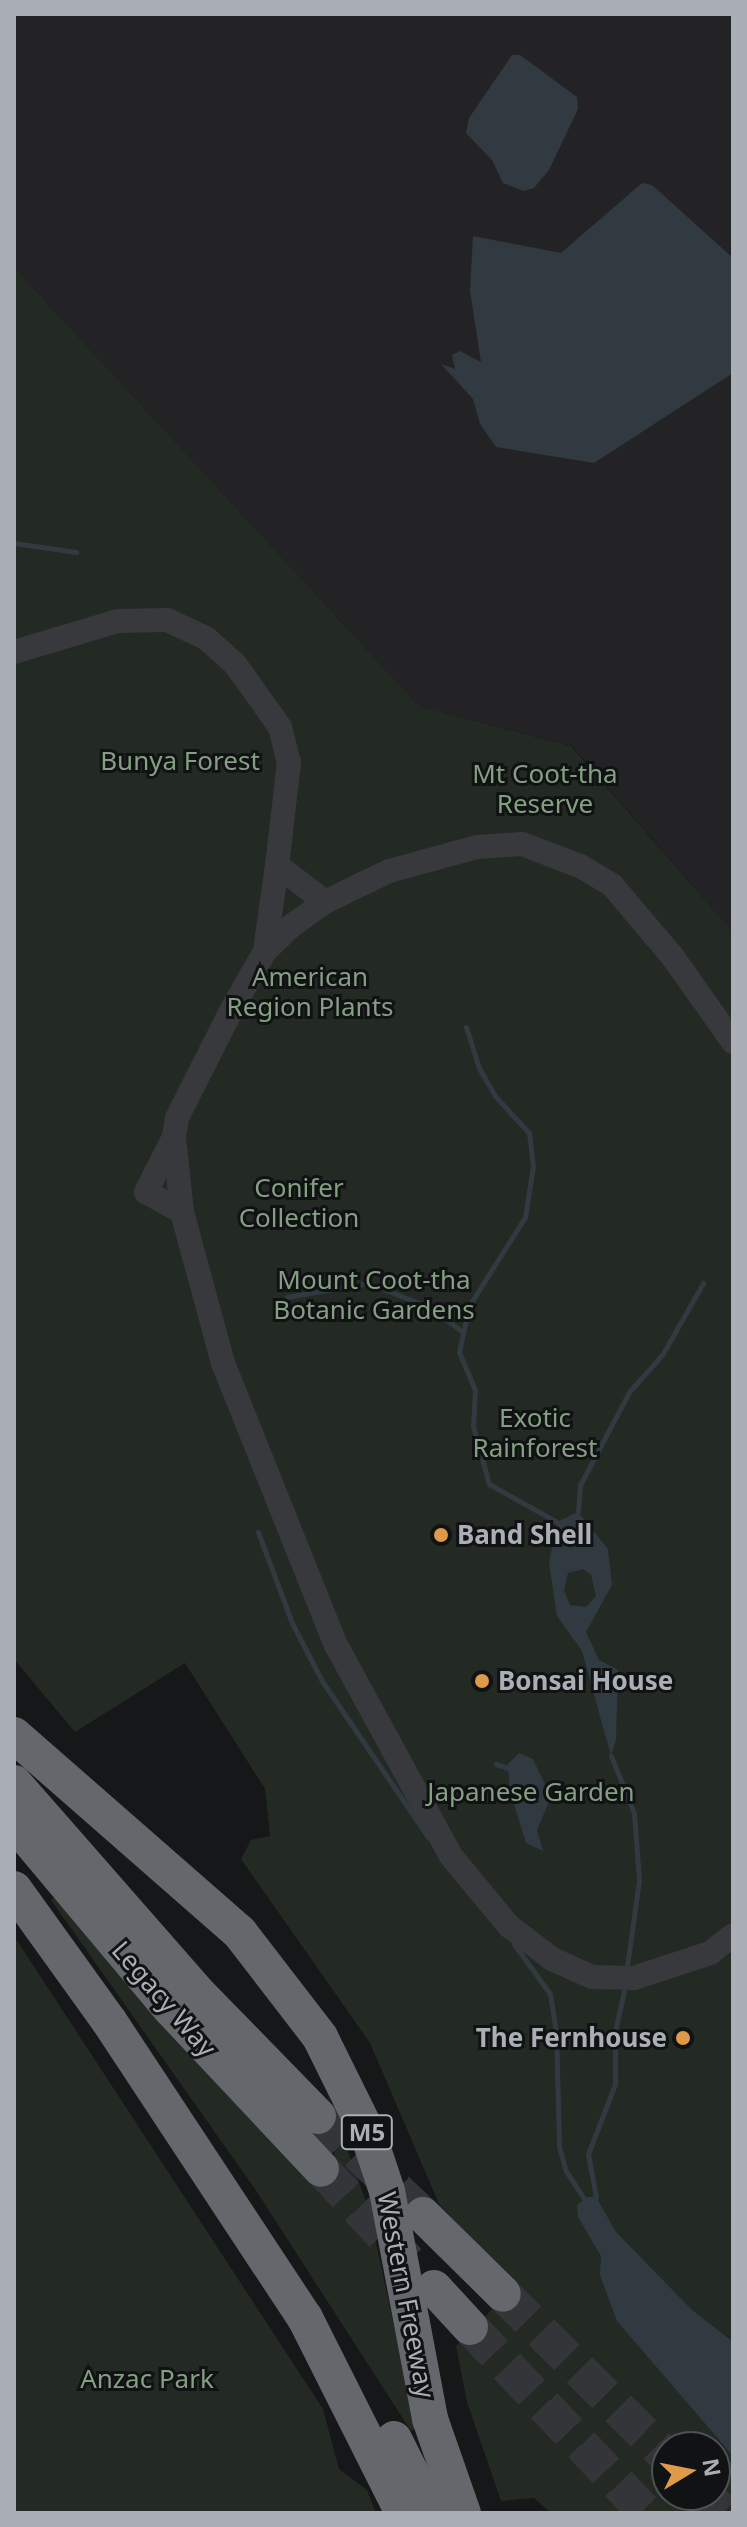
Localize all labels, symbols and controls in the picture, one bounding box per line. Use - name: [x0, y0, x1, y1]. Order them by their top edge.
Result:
- park label: Bunya Forest: [100, 745, 260, 777]
- park label: Mt Coot-tha Reserve: [472, 758, 618, 820]
- park label: American Region Plants: [226, 961, 394, 1022]
- park label: Conifer Collection: [239, 1172, 359, 1234]
- park label: Mount Coot-tha Botanic Gardens: [273, 1264, 475, 1326]
- park label: Exotic Rainforest: [473, 1402, 597, 1464]
- place label: Band Shell: [457, 1519, 592, 1551]
- marker: Band Shell: [432, 1526, 450, 1544]
- place label: Bonsai House: [498, 1665, 673, 1697]
- marker: Bonsai House: [473, 1672, 491, 1690]
- park label: Japanese Garden: [427, 1776, 635, 1808]
- street label: Legacy Way: [105, 1935, 223, 2063]
- place label: The Fernhouse: [476, 2022, 667, 2054]
- marker: The Fernhouse: [674, 2029, 692, 2047]
- road number: M5: [339, 2112, 395, 2152]
- street label: Western Freeway: [371, 2189, 441, 2401]
- park label: Anzac Park: [80, 2363, 214, 2395]
- north arrow: [651, 2431, 731, 2511]
- text: N: [696, 2456, 729, 2479]

